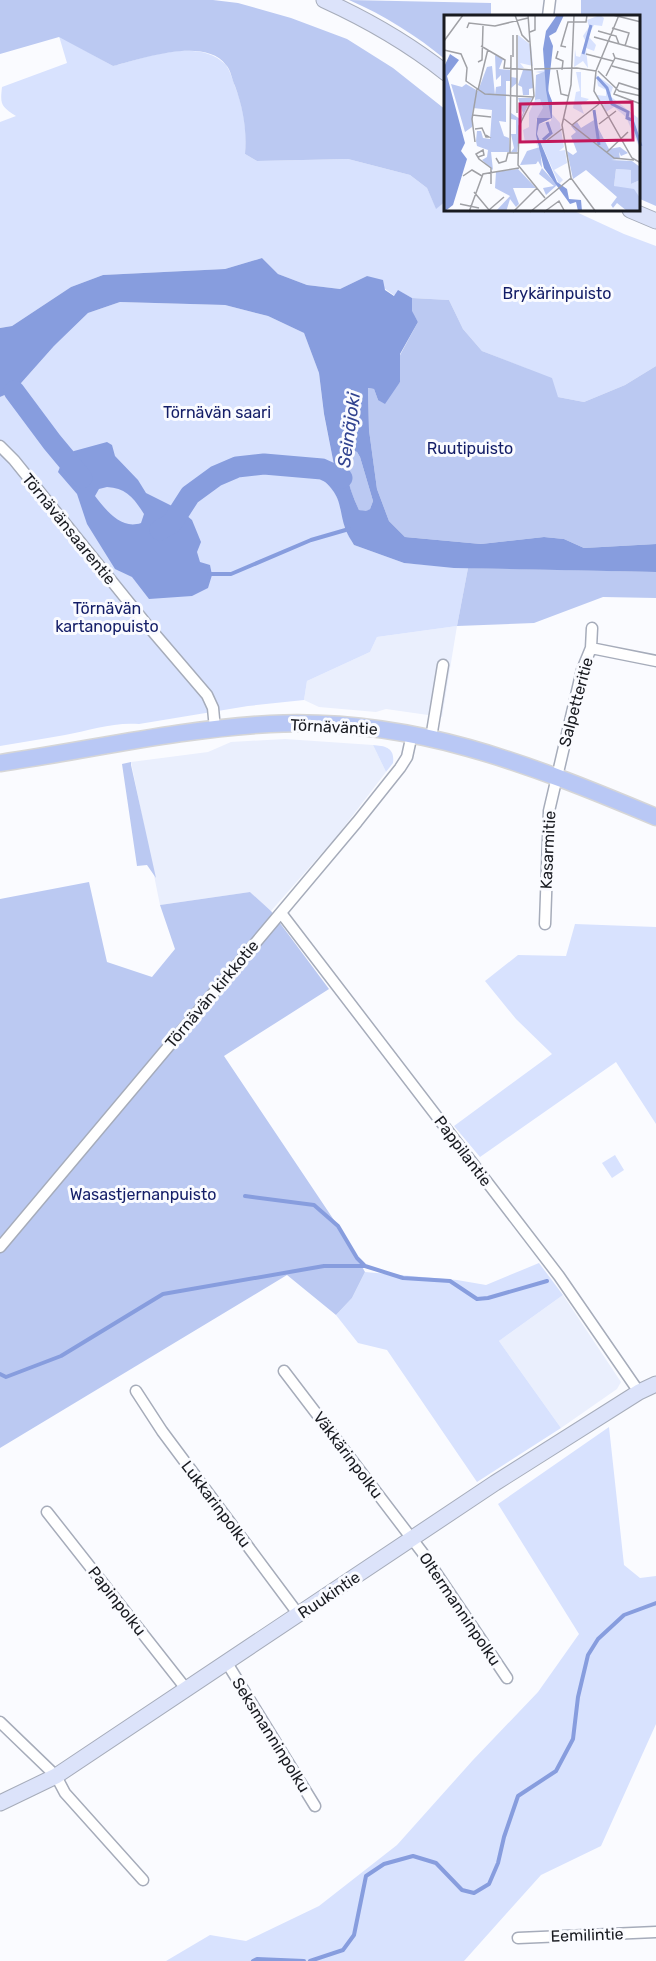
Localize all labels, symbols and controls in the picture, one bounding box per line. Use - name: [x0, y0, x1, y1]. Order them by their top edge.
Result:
- inset map: [444, 15, 641, 212]
- park label: Brykärinpuisto: [503, 284, 611, 303]
- water label: Seinäjoki: [333, 390, 365, 469]
- park label: Törnävän saari: [163, 403, 271, 422]
- park label: Ruutipuisto: [427, 439, 513, 458]
- street label: Törnävänsaarentie: [18, 469, 120, 589]
- park label: Törnävän kartanopuisto: [55, 599, 159, 636]
- street label: Salpetteritie: [555, 655, 597, 749]
- street label: Törnäväntie: [290, 715, 378, 739]
- street label: Kasarmitie: [536, 810, 560, 890]
- street label: Törnävän kirkkotie: [161, 936, 263, 1052]
- street label: Pappilantie: [430, 1112, 496, 1190]
- park label: Wasastjernanpuisto: [70, 1185, 216, 1204]
- street label: Väkkärinpolku: [309, 1408, 387, 1502]
- street label: Lukkarinpolku: [177, 1457, 255, 1551]
- street label: Oltermanninpolku: [415, 1549, 505, 1669]
- street label: Papinpolku: [84, 1563, 150, 1639]
- street label: Ruukintie: [294, 1567, 364, 1623]
- street label: Seksmanninpolku: [228, 1674, 314, 1796]
- street label: Eemilintie: [550, 1924, 624, 1946]

